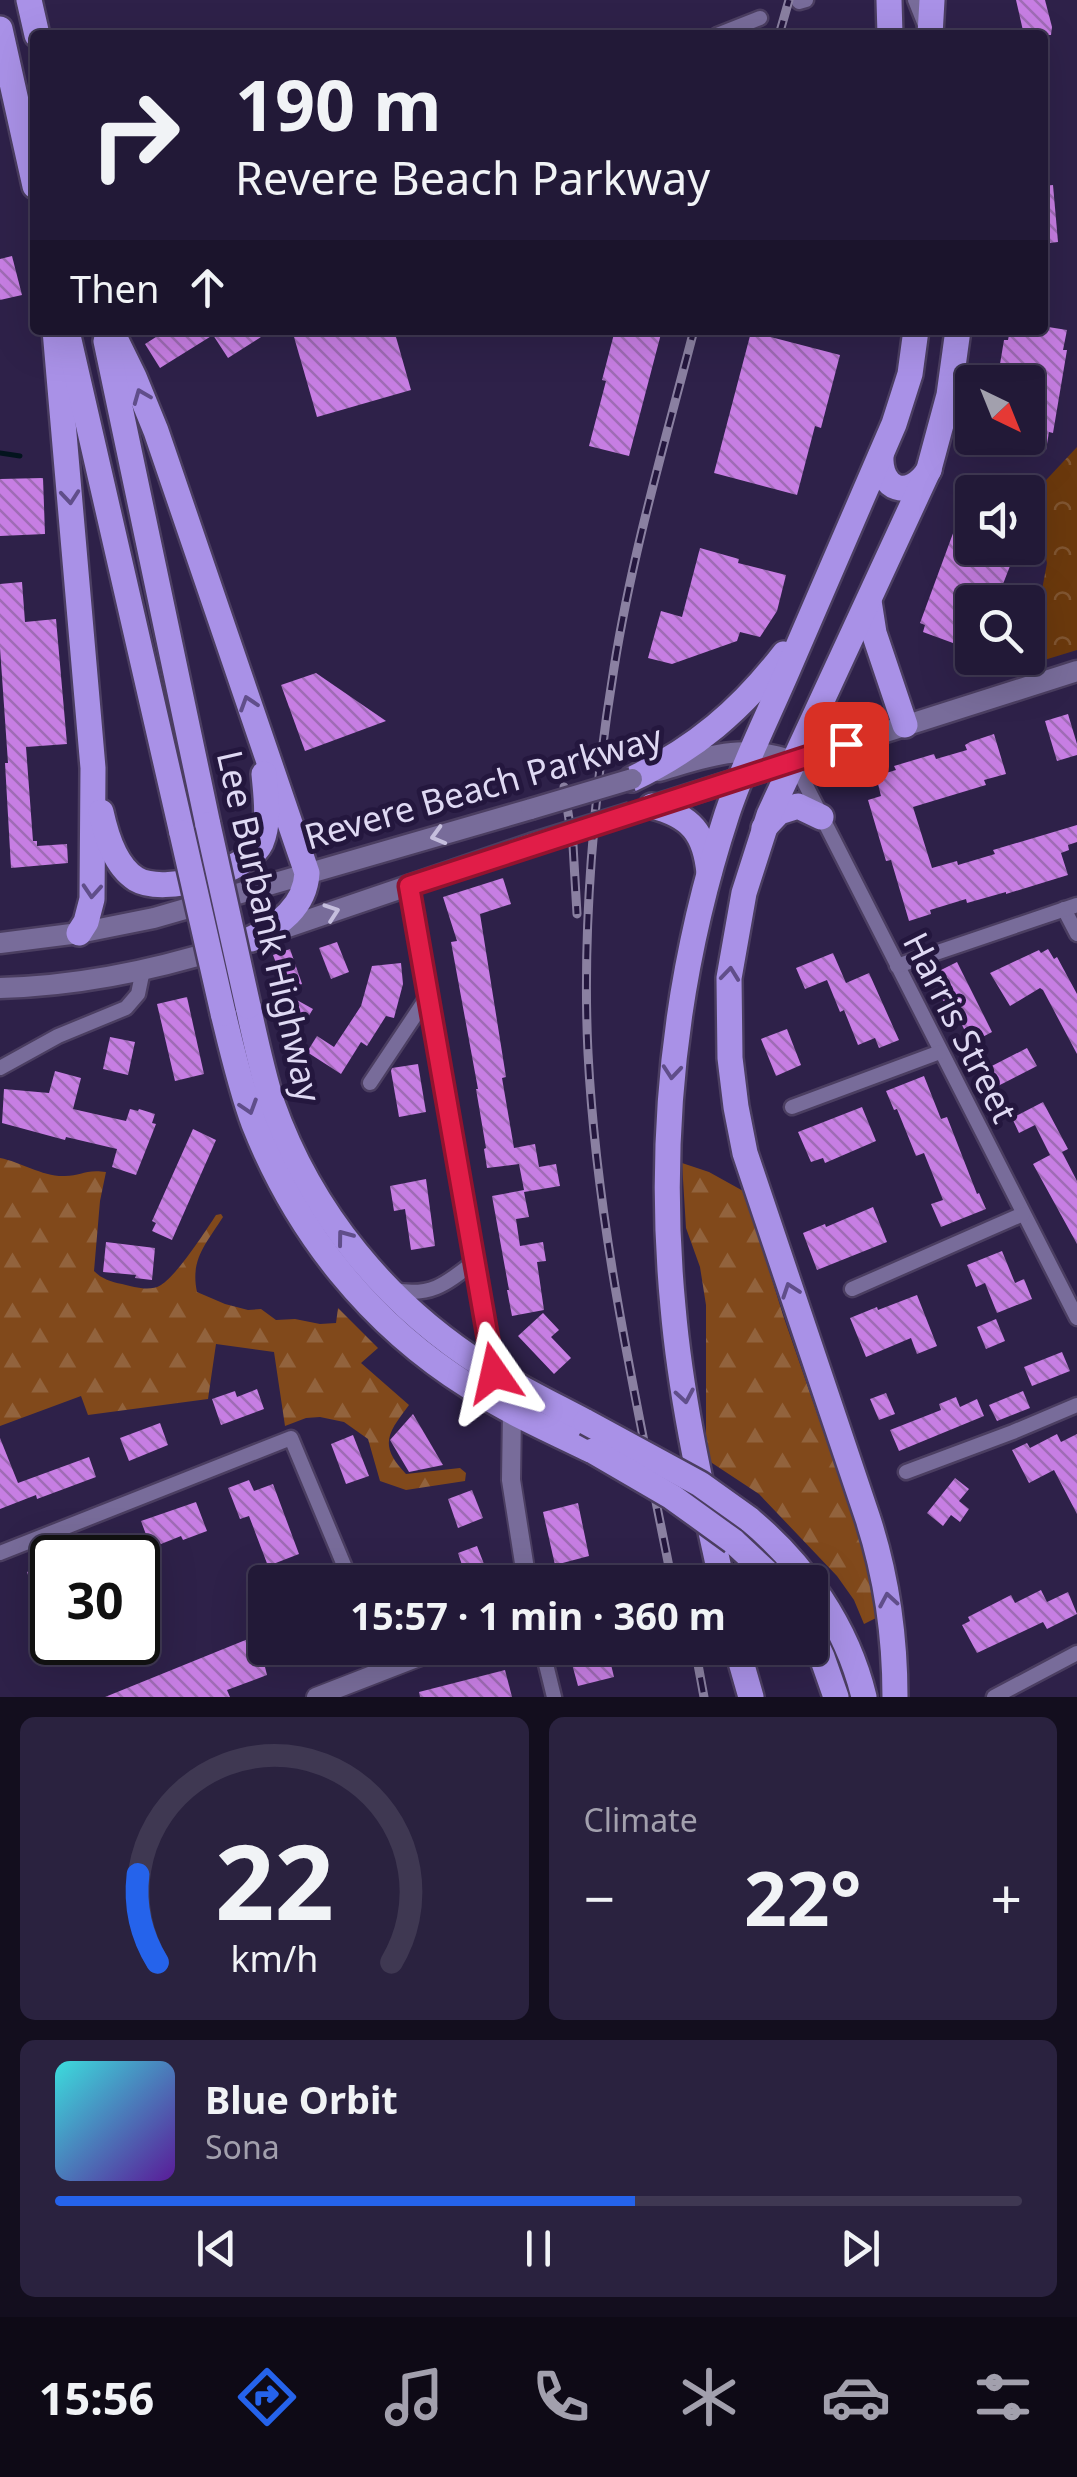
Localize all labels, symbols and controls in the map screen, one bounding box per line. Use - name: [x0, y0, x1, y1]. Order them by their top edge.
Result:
- text: 190 m: [235, 56, 442, 152]
- icon: right: [70, 70, 200, 200]
- text: Revere Beach Parkway: [235, 147, 710, 208]
- icon: ahead: [180, 260, 235, 315]
- text: Then: [70, 262, 160, 314]
- north arrow: [955, 365, 1045, 455]
- map controls: [955, 365, 1045, 675]
- one-way arrow: [133, 388, 153, 405]
- button: sound: [955, 475, 1045, 565]
- one-way arrow: [58, 489, 80, 505]
- button: search: [955, 585, 1045, 675]
- one-way arrow: [239, 695, 259, 712]
- pin: [804, 702, 889, 787]
- street label: Revere Beach Parkway: [299, 712, 667, 860]
- icon: arrive: [819, 717, 874, 772]
- street label: Lee Burbank Highway: [207, 746, 333, 1107]
- one-way arrow: [430, 824, 447, 845]
- one-way arrow: [81, 883, 103, 899]
- one-way arrow: [323, 903, 340, 924]
- street label: Harris Street: [893, 924, 1029, 1130]
- one-way arrow: [719, 966, 740, 982]
- one-way arrow: [662, 1064, 683, 1080]
- one-way arrow: [237, 1098, 257, 1115]
- one-way arrow: [338, 1230, 357, 1249]
- one-way arrow: [782, 1283, 802, 1300]
- position arrow: [442, 1321, 546, 1425]
- one-way arrow: [674, 1387, 695, 1404]
- speed limit sign: 30: [30, 1535, 160, 1665]
- text: 15:57 · 1 min · 360 m: [350, 1589, 726, 1641]
- one-way arrow: [878, 1592, 899, 1608]
- text: Climate: [584, 1798, 698, 1841]
- text: 22: [215, 1809, 334, 1950]
- text: 22°: [744, 1846, 862, 1948]
- text: −: [584, 1860, 615, 1935]
- text: +: [991, 1860, 1022, 1935]
- text: km/h: [230, 1934, 318, 1982]
- text: Blue Orbit: [205, 2073, 398, 2125]
- text: Sona: [205, 2125, 280, 2168]
- icon: previous: [189, 2221, 244, 2276]
- icon: pause: [511, 2221, 566, 2276]
- icon: next: [833, 2221, 888, 2276]
- icon: directions: [232, 2362, 302, 2432]
- icon: music: [379, 2362, 449, 2432]
- icon: phone: [526, 2362, 596, 2432]
- icon: climate: [674, 2362, 744, 2432]
- icon: car: [821, 2362, 891, 2432]
- icon: filters: [968, 2362, 1038, 2432]
- text: 15:56: [39, 2367, 154, 2428]

